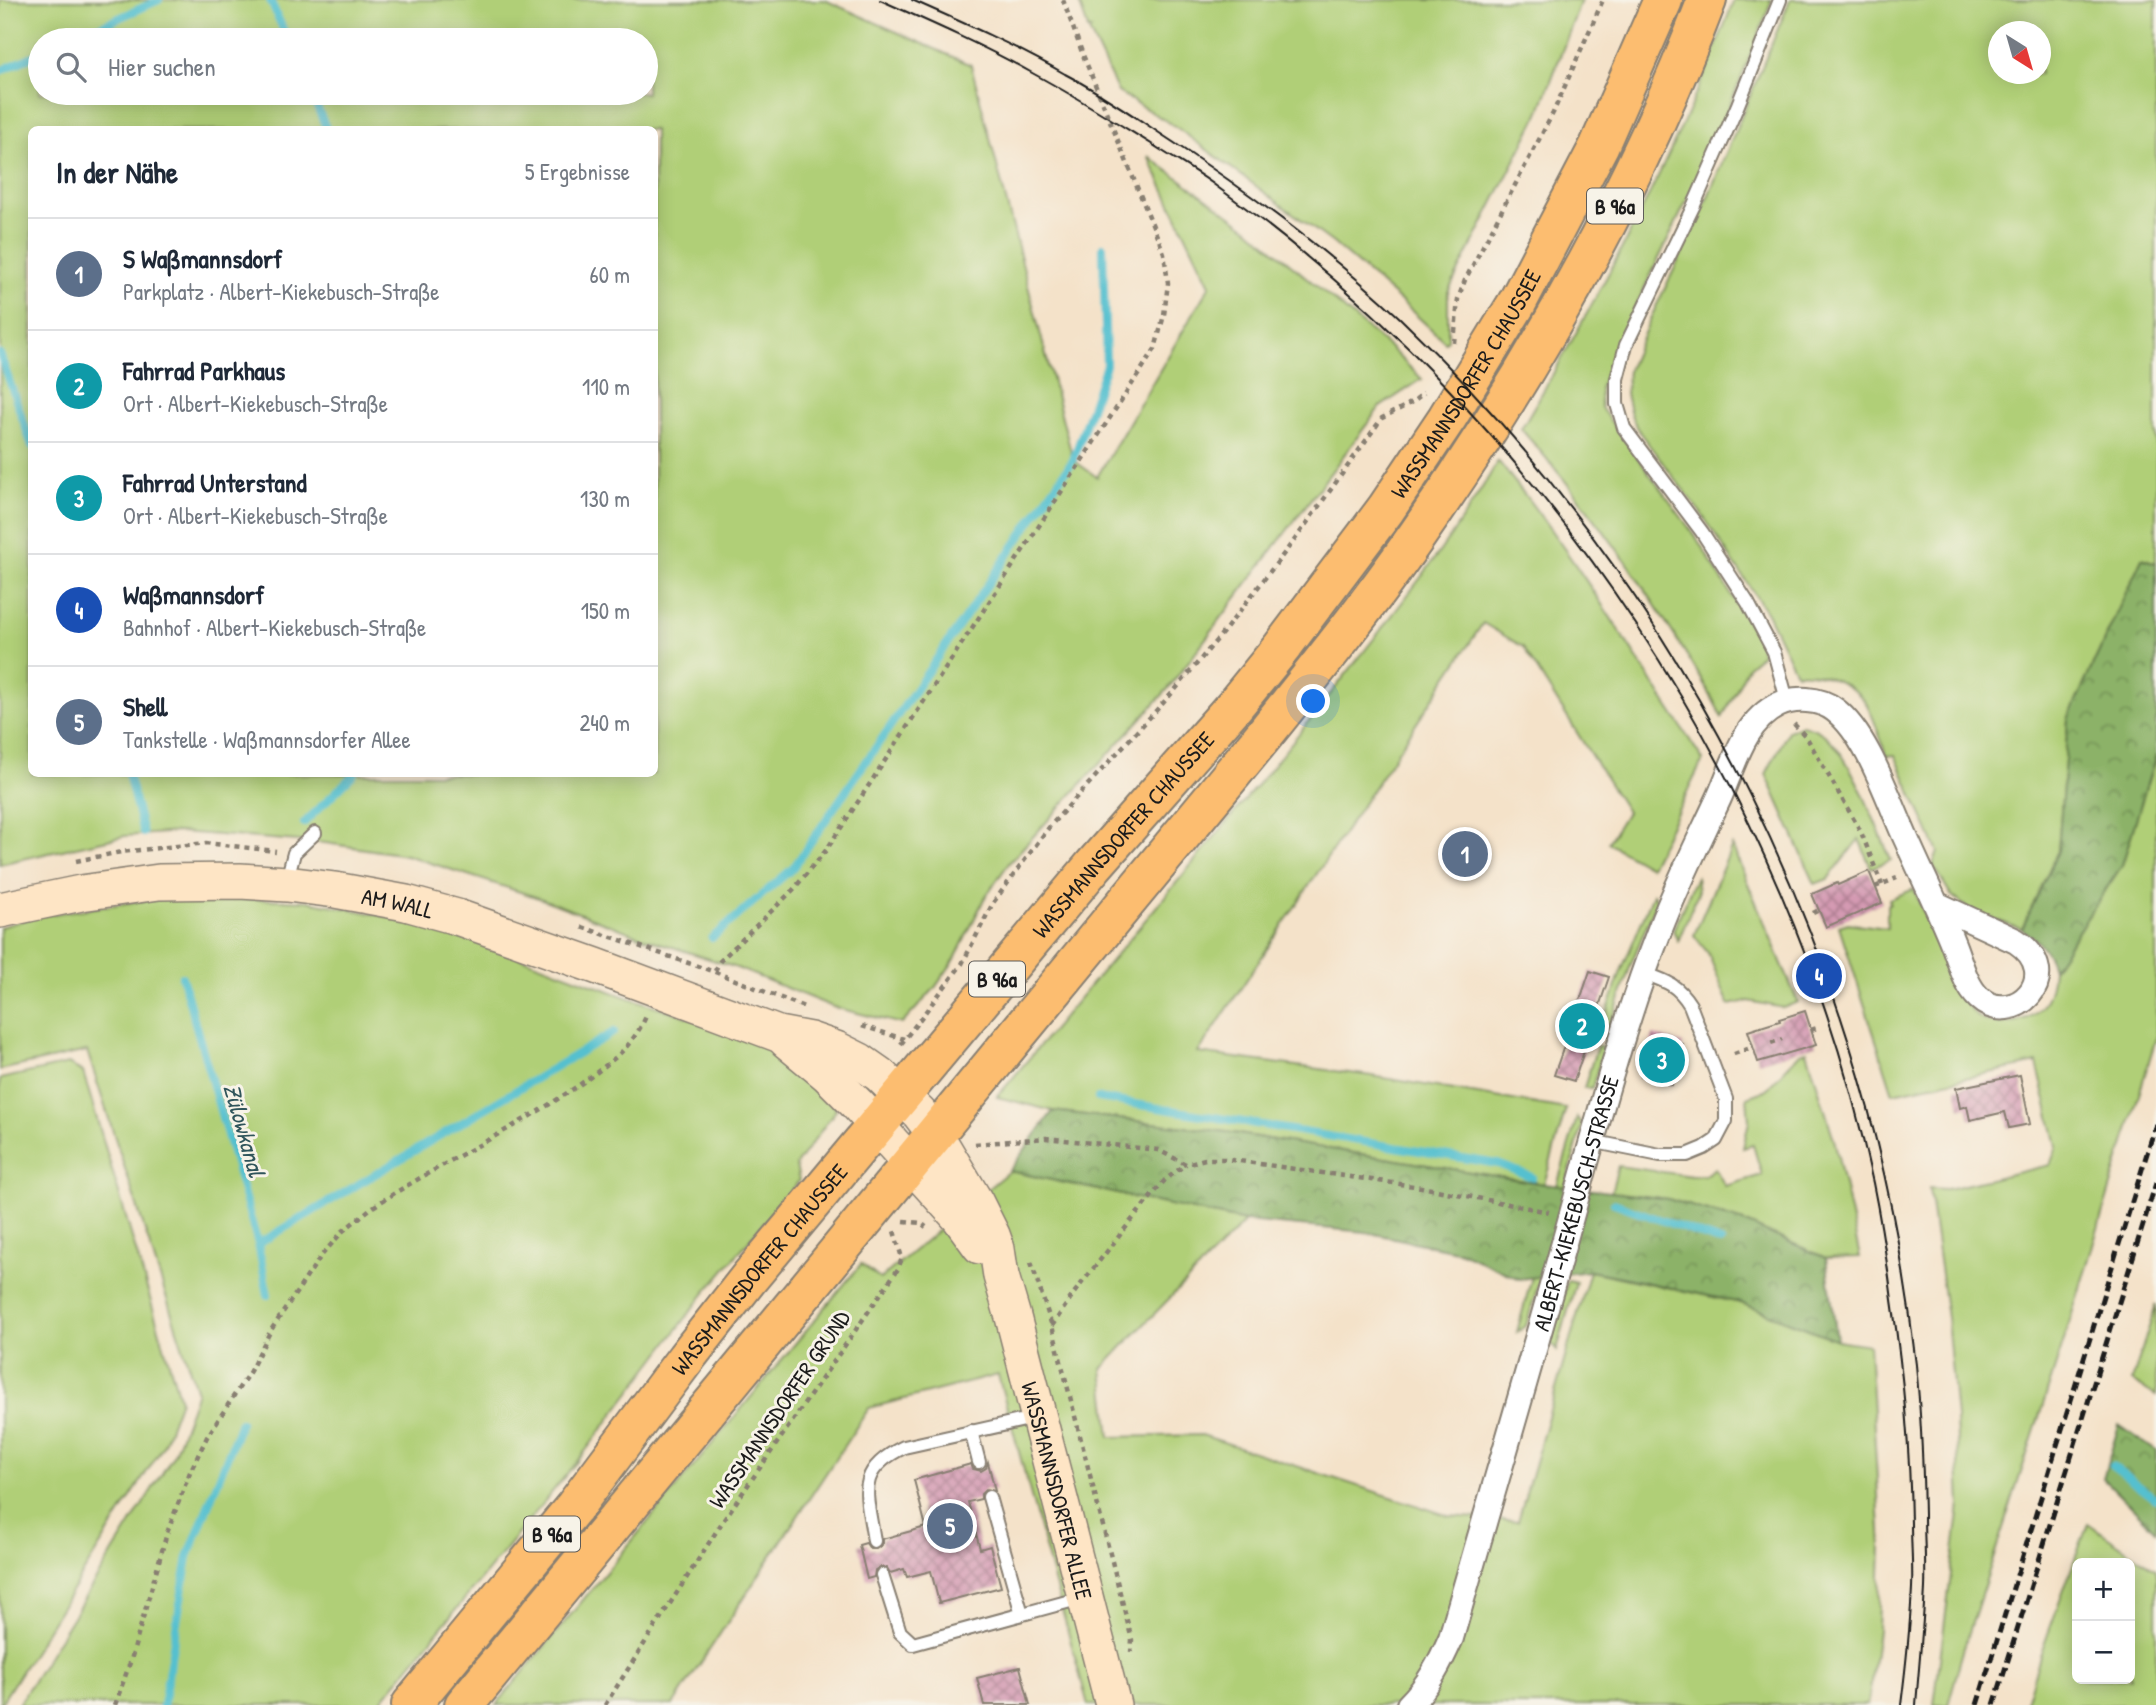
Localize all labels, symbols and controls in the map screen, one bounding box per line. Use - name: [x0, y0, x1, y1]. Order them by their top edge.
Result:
- north arrow: [1988, 21, 2051, 84]
- search box: [28, 28, 658, 105]
- icon: search: [52, 48, 90, 86]
- text: Hier suchen: [108, 49, 216, 84]
- text: In der Nähe: [56, 152, 178, 192]
- text: 5 Ergebnisse: [525, 156, 630, 187]
- road number: B 96a: [1587, 188, 1643, 224]
- text: S Waßmannsdorf: [123, 241, 282, 276]
- text: 1: [75, 259, 83, 290]
- text: 60 m: [590, 259, 630, 290]
- street label: WASSMANNSDORFER CHAUSSEE: [1382, 264, 1548, 504]
- text: Parkplatz · Albert-Kiekebusch-Straße: [123, 276, 440, 307]
- text: Fahrrad Parkhaus: [123, 353, 285, 388]
- text: 2: [74, 371, 84, 402]
- text: 110 m: [582, 371, 630, 402]
- text: Ort · Albert-Kiekebusch-Straße: [123, 388, 388, 419]
- text: Fahrrad Unterstand: [123, 465, 307, 500]
- text: 3: [74, 483, 84, 514]
- text: 130 m: [580, 483, 630, 514]
- text: Ort · Albert-Kiekebusch-Straße: [123, 500, 388, 531]
- text: Waßmannsdorf: [123, 577, 264, 612]
- text: 4: [75, 595, 83, 626]
- text: 150 m: [581, 595, 630, 626]
- text: Bahnhof · Albert-Kiekebusch-Straße: [123, 612, 426, 643]
- your location: [1296, 684, 1330, 718]
- text: Shell: [123, 689, 167, 724]
- text: 5: [74, 707, 84, 738]
- text: 240 m: [579, 707, 630, 738]
- text: Tankstelle · Waßmannsdorfer Allee: [123, 724, 411, 755]
- street label: WASSMANNSDORFER CHAUSSEE: [1025, 724, 1221, 944]
- pin: 1: [1442, 828, 1488, 880]
- street label: AM WALL: [359, 880, 437, 925]
- pin: 4: [1796, 950, 1842, 1002]
- road number: B 96a: [969, 962, 1025, 996]
- pin: 2: [1559, 1000, 1605, 1052]
- pin: 3: [1639, 1034, 1685, 1086]
- street label: ALBERT-KIEKEBUSCH-STRASSE: [1525, 1071, 1625, 1334]
- water label: Zülowkanal: [217, 1080, 274, 1182]
- street label: WASSMANNSDORFER CHAUSSEE: [663, 1157, 854, 1381]
- street label: WASSMANNSDORFER GRUND: [701, 1304, 857, 1514]
- street label: WASSMANNSDORFER ALLEE: [1015, 1378, 1101, 1603]
- pin: 5: [927, 1500, 973, 1552]
- road number: B 96a: [524, 1516, 580, 1552]
- map controls: [2072, 1558, 2135, 1684]
- button: +: [2072, 1558, 2135, 1621]
- button: −: [2072, 1621, 2135, 1684]

